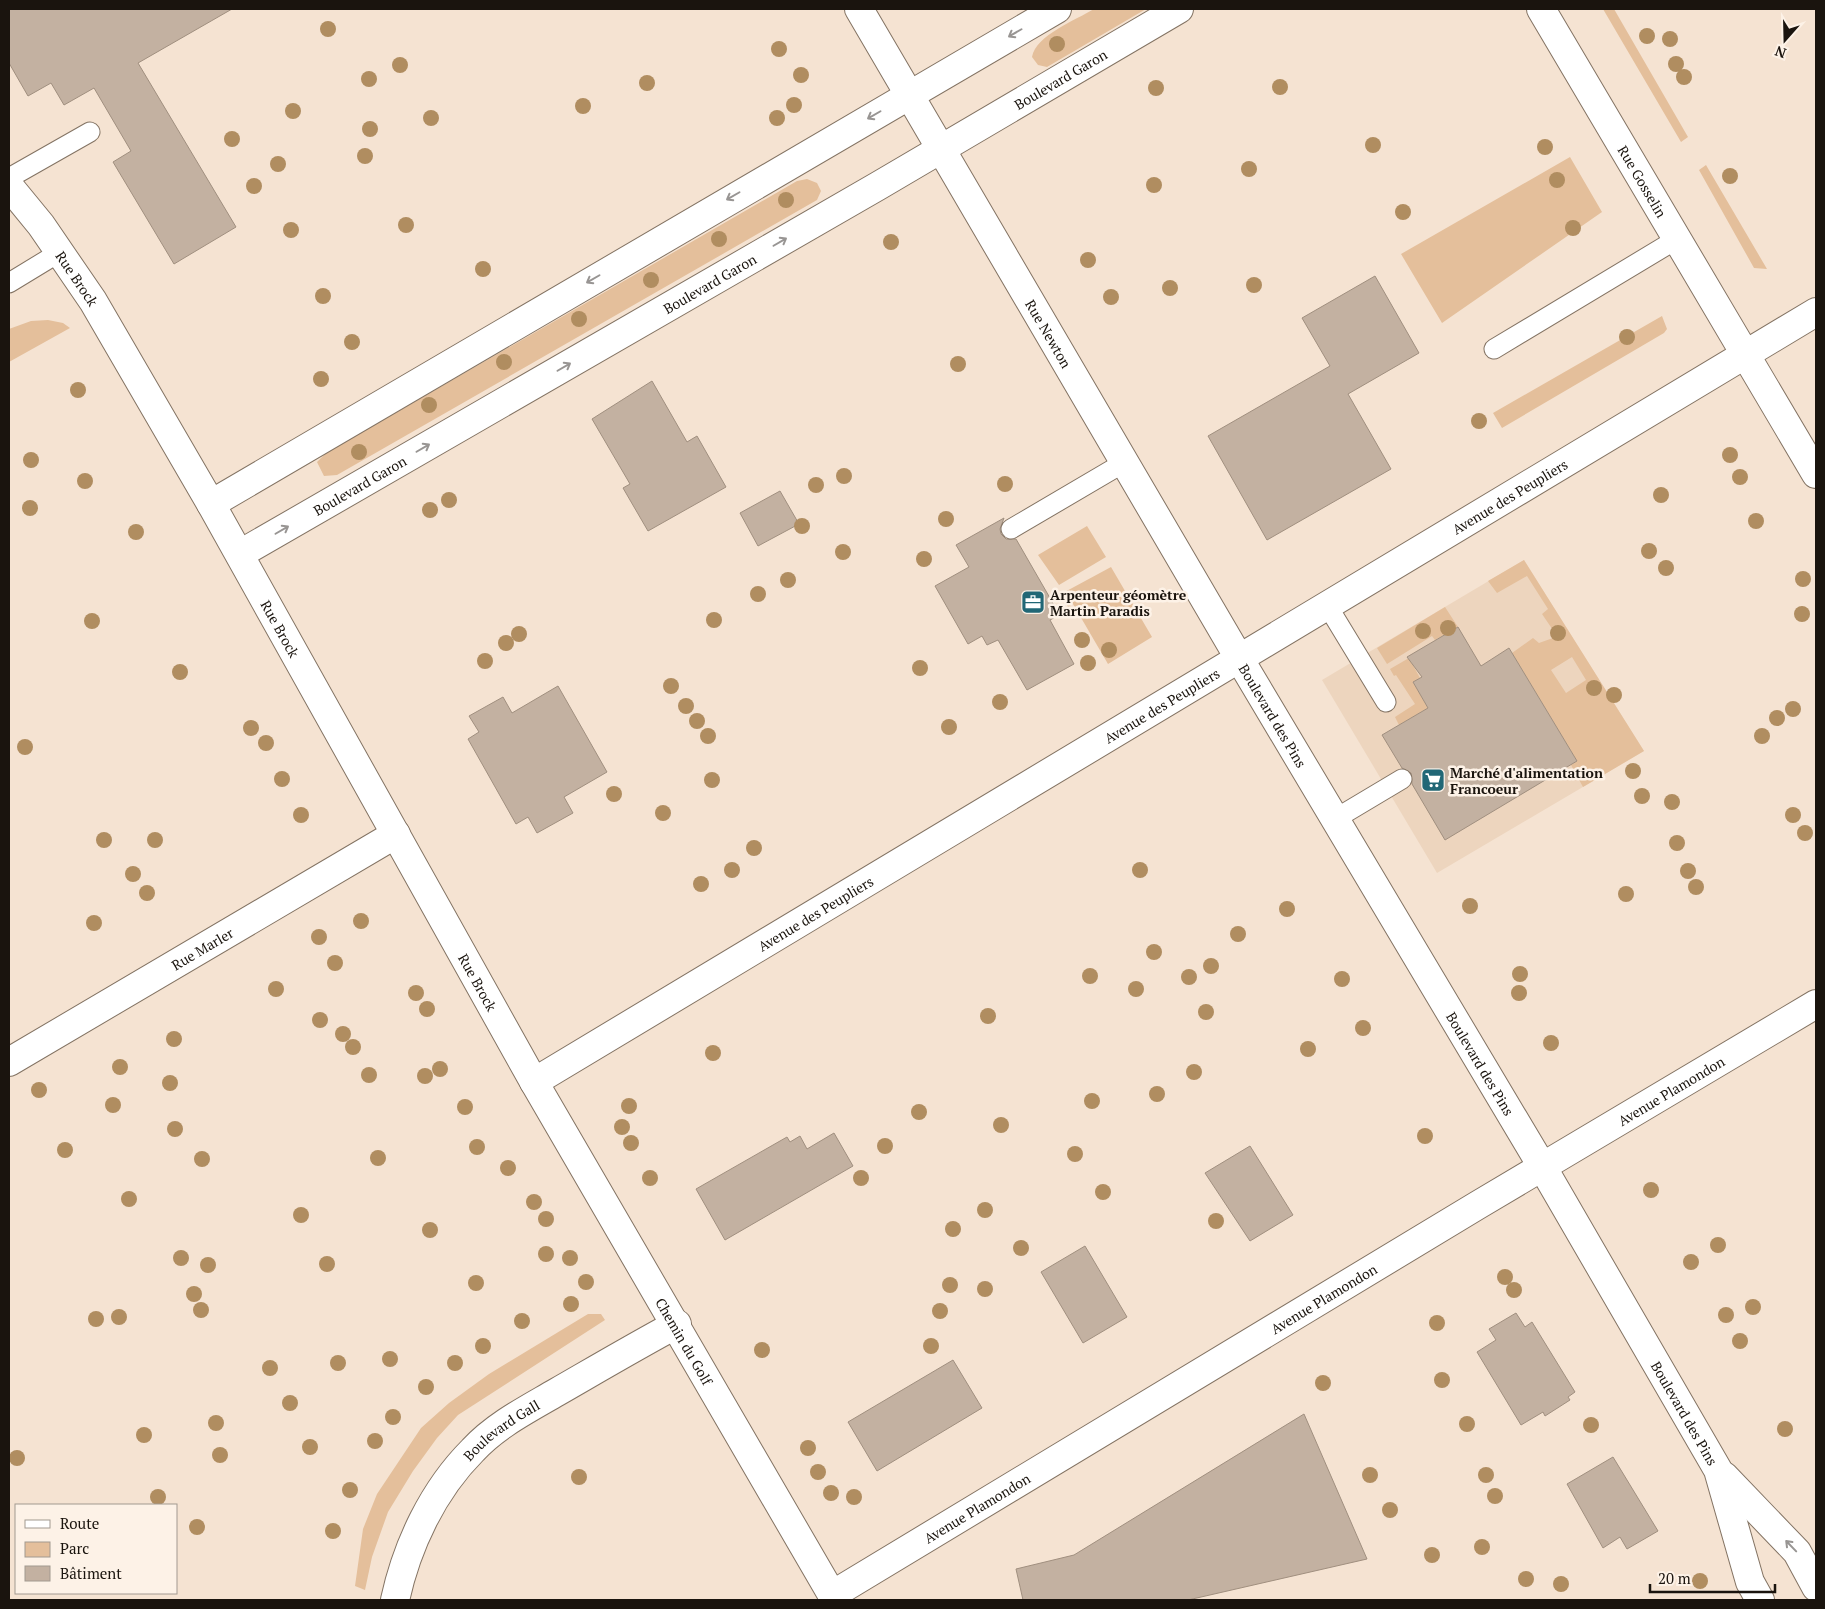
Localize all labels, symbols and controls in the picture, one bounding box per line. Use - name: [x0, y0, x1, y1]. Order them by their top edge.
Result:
- north arrow: [1760, 15, 1810, 65]
- one-way arrow: [1008, 29, 1022, 39]
- text: N: [1772, 42, 1789, 63]
- street label: Boulevard Garon: [1010, 44, 1111, 113]
- one-way arrow: [868, 111, 882, 121]
- street label: Rue Gosselin: [1614, 142, 1672, 221]
- one-way arrow: [727, 192, 741, 202]
- one-way arrow: [773, 237, 788, 247]
- street label: Rue Brock: [52, 247, 104, 310]
- street label: Boulevard Garon: [660, 249, 760, 318]
- one-way arrow: [587, 274, 601, 284]
- street label: Rue Newton: [1022, 296, 1077, 372]
- one-way arrow: [556, 362, 571, 372]
- one-way arrow: [415, 443, 430, 453]
- street label: Boulevard Garon: [310, 450, 410, 519]
- street label: Avenue des Peupliers: [1448, 454, 1571, 538]
- one-way arrow: [275, 524, 289, 534]
- place label: Arpenteur géomètre Martin Paradis: [1050, 585, 1187, 620]
- office icon: Arpenteur géomètre Martin Paradis: [1020, 589, 1046, 615]
- street label: Rue Brock: [257, 596, 305, 661]
- street label: Boulevard des Pins: [1235, 660, 1312, 771]
- street label: Avenue des Peupliers: [1100, 663, 1223, 747]
- place label: Marché d'alimentation Francoeur: [1450, 763, 1603, 798]
- supermarket icon: Marché d'alimentation Francoeur: [1420, 767, 1446, 793]
- street label: Avenue des Peupliers: [754, 871, 876, 955]
- street label: Rue Marler: [168, 922, 237, 974]
- street label: Rue Brock: [455, 950, 502, 1015]
- street label: Boulevard des Pins: [1442, 1008, 1519, 1119]
- street label: Avenue Plamondon: [1614, 1051, 1728, 1129]
- street label: Avenue Plamondon: [1267, 1259, 1381, 1338]
- street label: Chemin du Golf: [652, 1294, 718, 1389]
- street label: Boulevard des Pins: [1647, 1357, 1723, 1469]
- street label: Boulevard Gall: [459, 1395, 543, 1464]
- street label: Avenue Plamondon: [920, 1468, 1034, 1547]
- legend: [15, 1504, 178, 1594]
- text: Route: [60, 1513, 99, 1533]
- text: Parc: [60, 1538, 89, 1558]
- one-way arrow: [1785, 1540, 1797, 1552]
- scale bar: [1650, 1562, 1775, 1594]
- text: Bâtiment: [60, 1563, 122, 1583]
- text: 20 m: [1658, 1568, 1691, 1588]

